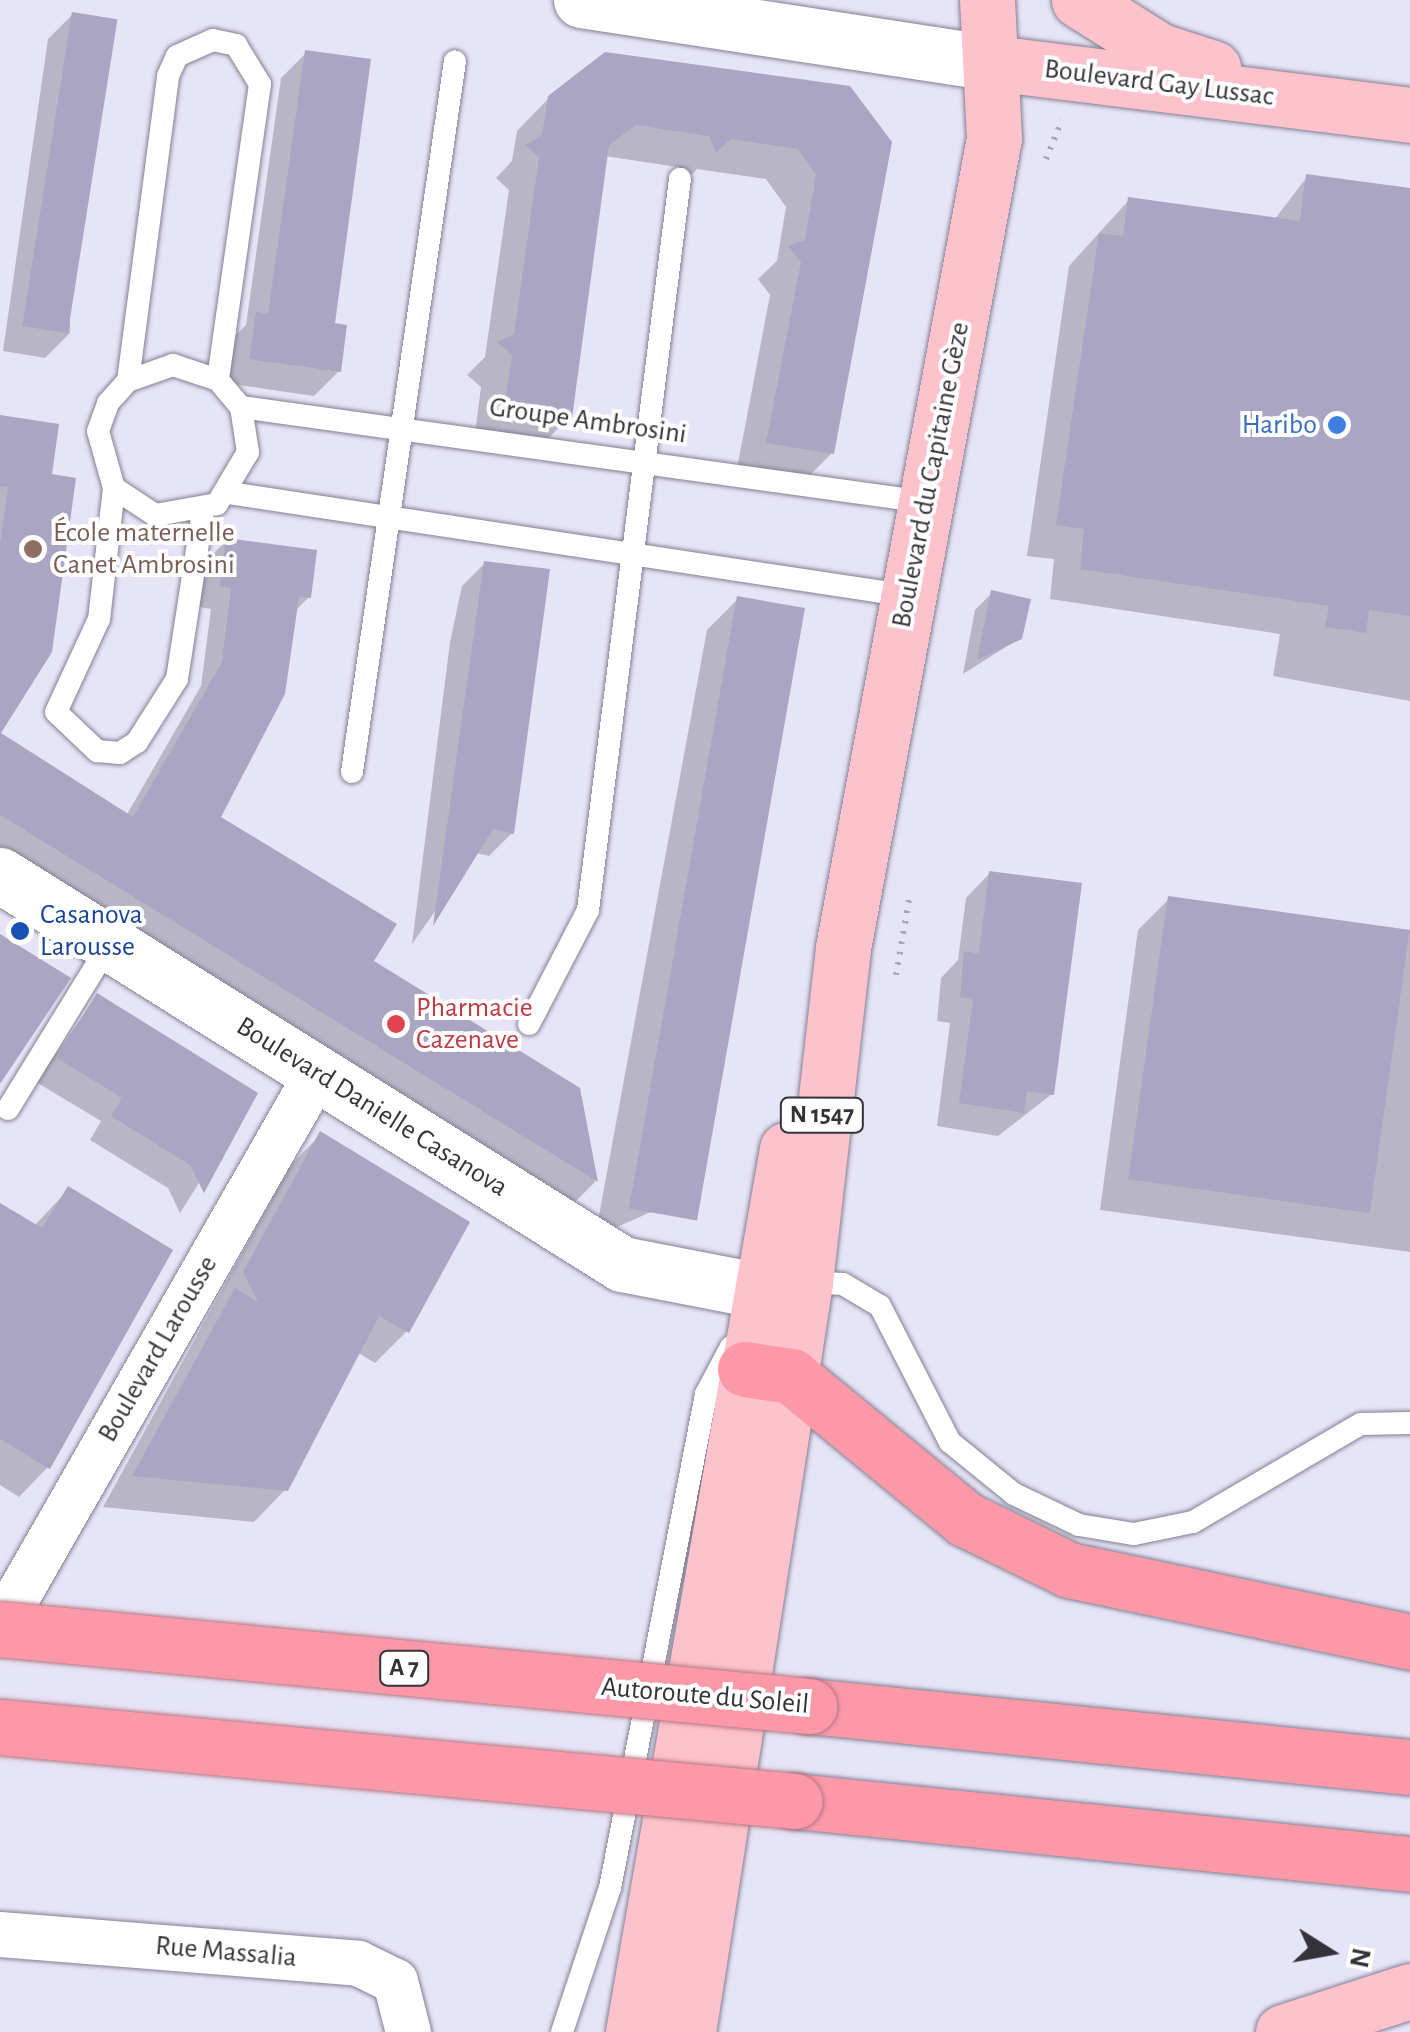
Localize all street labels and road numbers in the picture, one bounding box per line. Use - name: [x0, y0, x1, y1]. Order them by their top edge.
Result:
- street label: Boulevard Gay Lussac: [1042, 52, 1276, 114]
- street label: Boulevard du Capitaine Gèze: [885, 319, 977, 631]
- street label: Groupe Ambrosini: [487, 391, 689, 451]
- street label: Boulevard Danielle Casanova: [230, 1010, 514, 1204]
- road number: N 1547: [780, 1095, 864, 1135]
- street label: Boulevard Larousse: [91, 1250, 225, 1448]
- road number: A 7: [379, 1648, 429, 1688]
- street label: Autoroute du Soleil: [600, 1670, 810, 1722]
- street label: Rue Massalia: [154, 1929, 298, 1975]

